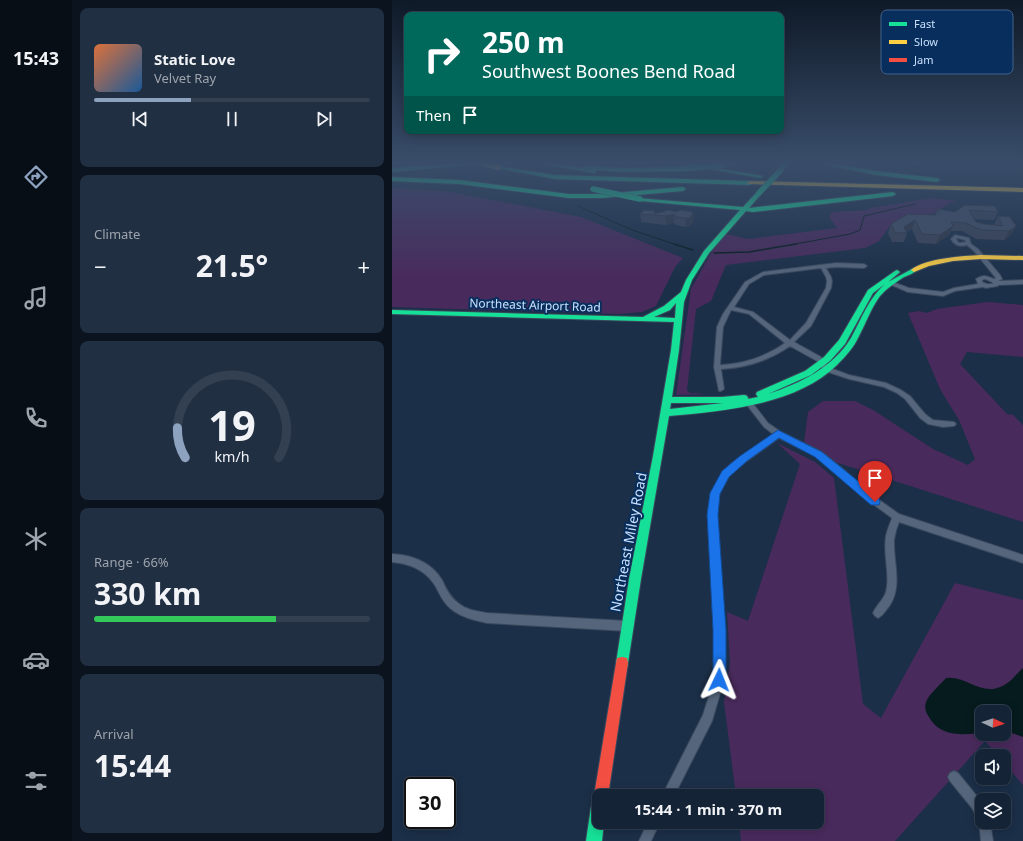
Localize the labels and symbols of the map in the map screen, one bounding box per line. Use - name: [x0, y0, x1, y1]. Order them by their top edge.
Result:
- legend: [881, 10, 1013, 74]
- text: Fast: [914, 16, 935, 31]
- text: Slow: [914, 34, 938, 49]
- text: Jam: [913, 52, 933, 67]
- street label: Northeast Airport Road: [469, 294, 601, 316]
- pin: [858, 461, 892, 502]
- street label: Northeast Miley Road: [605, 471, 651, 613]
- position arrow: [698, 659, 740, 701]
- north arrow: [975, 705, 1011, 741]
- speed limit sign: 30: [404, 777, 456, 829]

